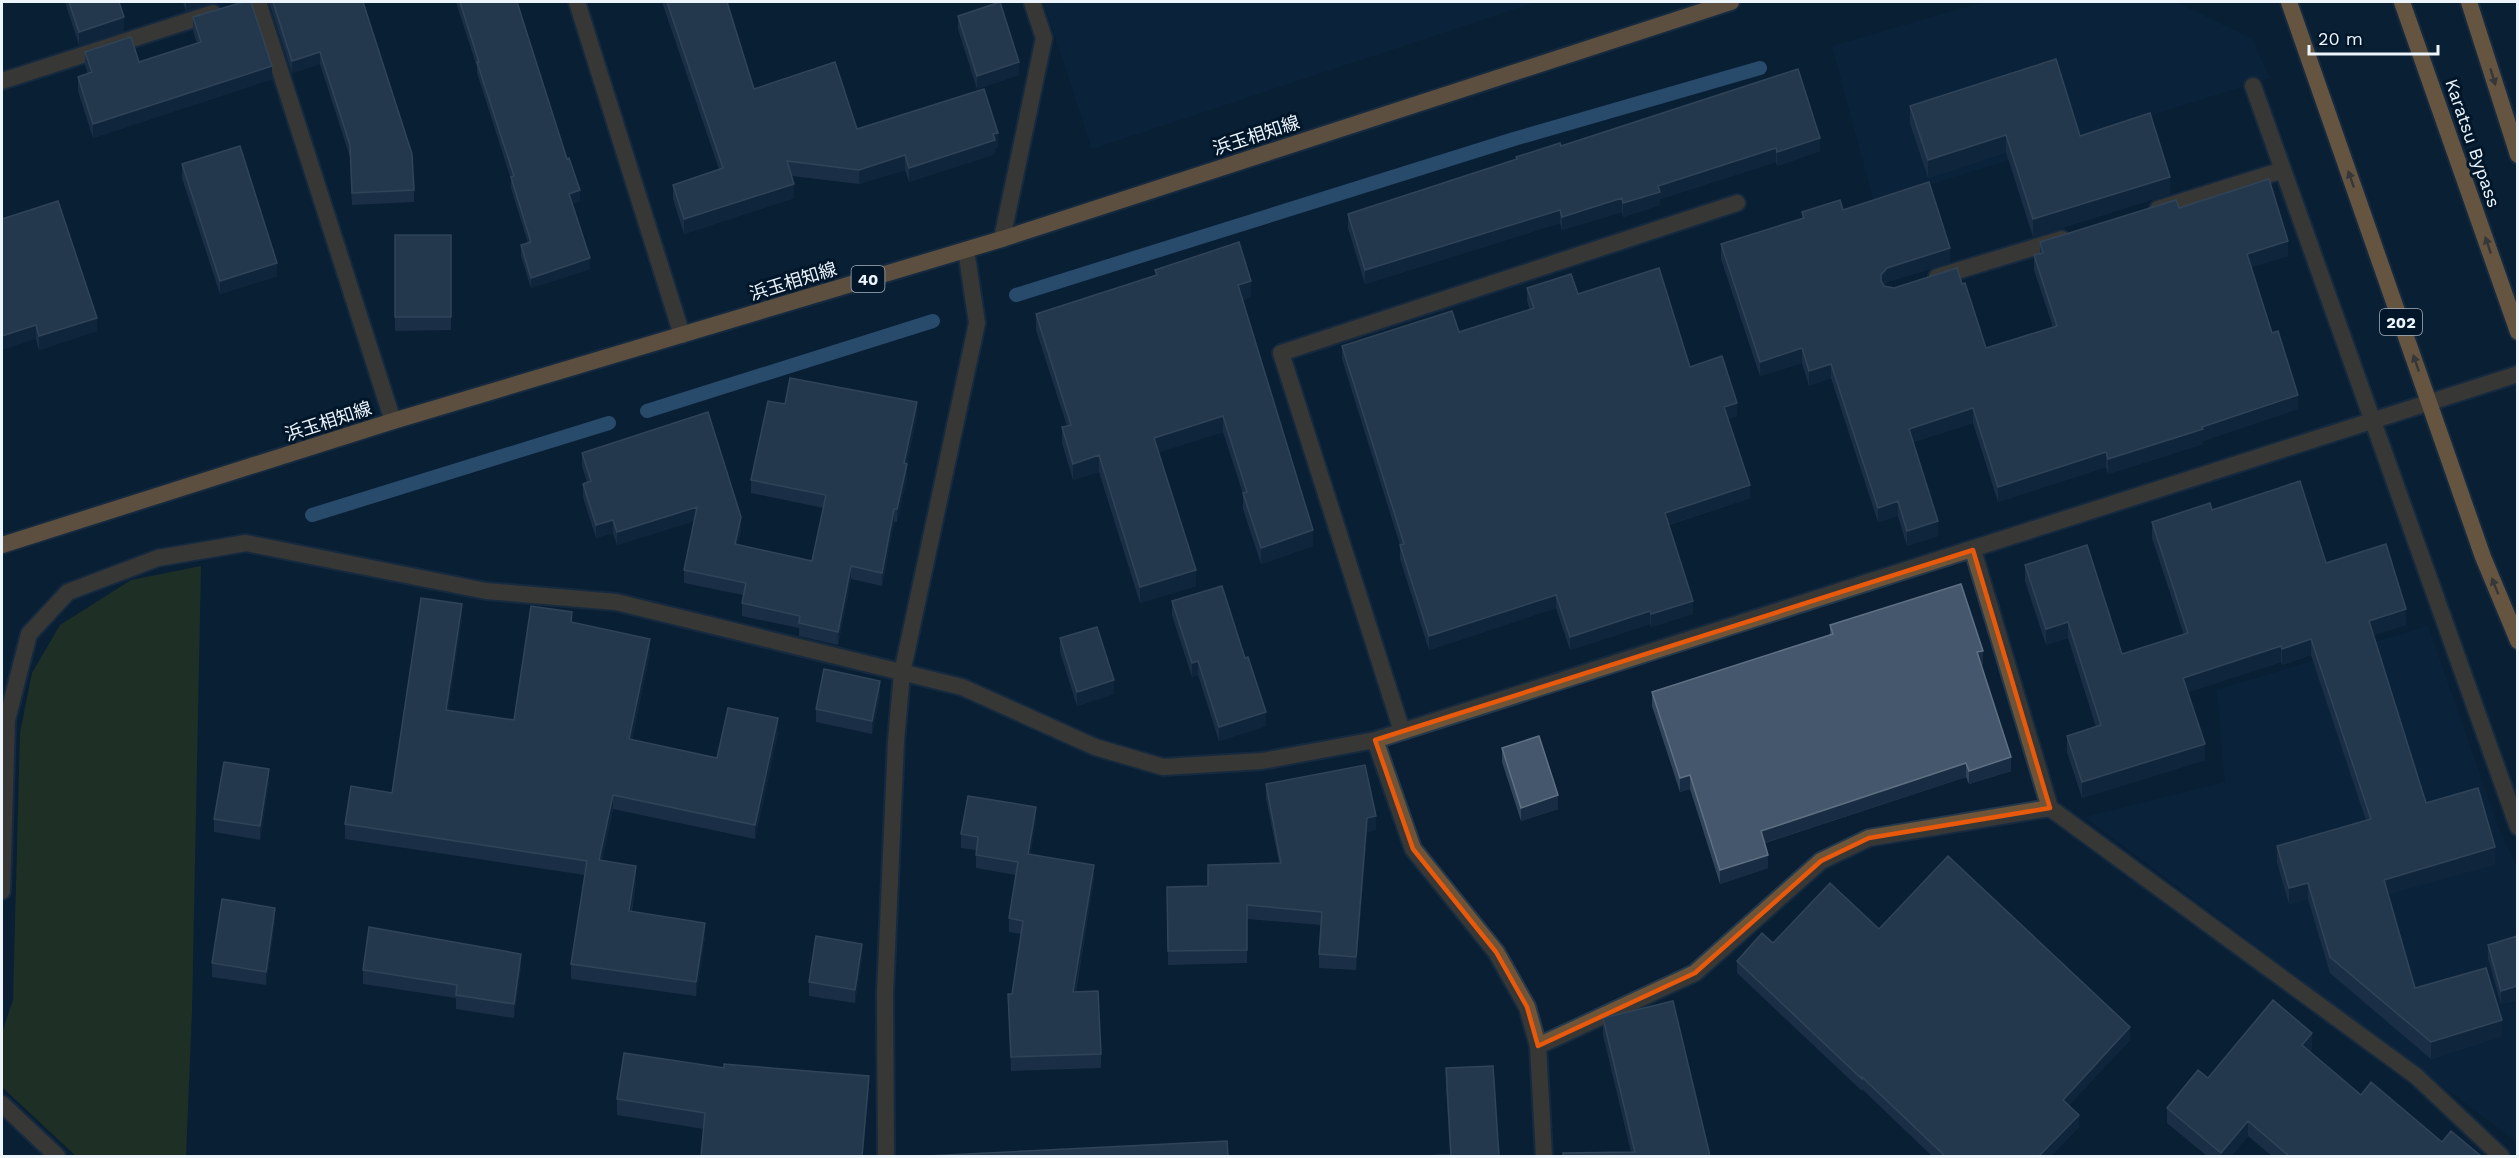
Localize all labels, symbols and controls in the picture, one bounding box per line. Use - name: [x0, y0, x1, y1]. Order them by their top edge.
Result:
- scale bar: [2309, 18, 2438, 56]
- text: 20 m: [2318, 28, 2363, 49]
- one-way arrow: [2489, 68, 2498, 86]
- street label: Karatsu Bypass: [2441, 76, 2505, 210]
- street label: 浜玉相知線: [1210, 111, 1302, 159]
- one-way arrow: [2346, 170, 2356, 188]
- one-way arrow: [2482, 236, 2492, 254]
- street label: 浜玉相知線: [747, 258, 839, 304]
- road number: 40: [852, 266, 884, 292]
- road number: 202: [2380, 309, 2422, 335]
- one-way arrow: [2410, 354, 2420, 372]
- street label: 浜玉相知線: [282, 397, 374, 445]
- one-way arrow: [2490, 577, 2500, 595]

